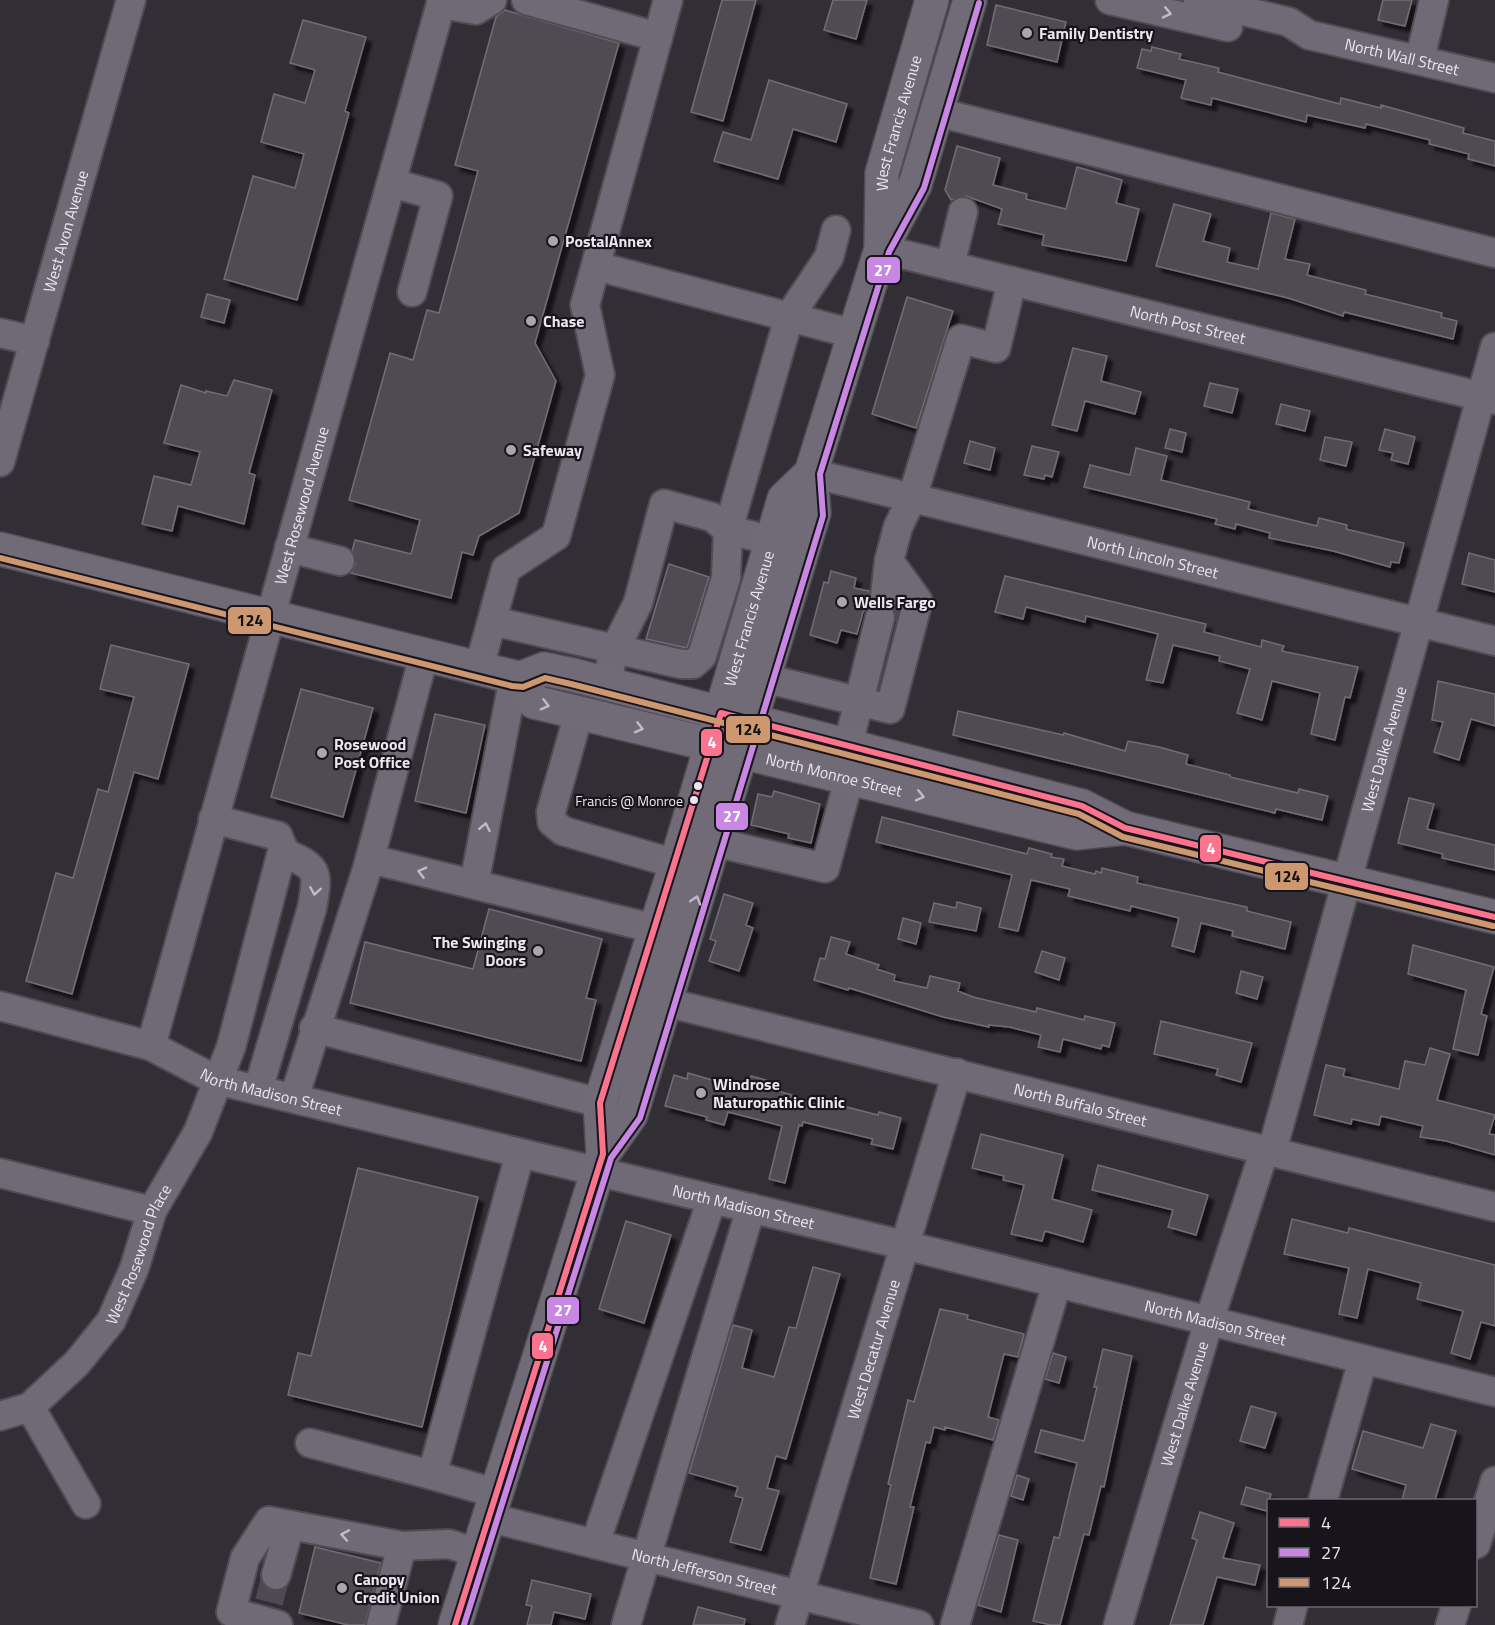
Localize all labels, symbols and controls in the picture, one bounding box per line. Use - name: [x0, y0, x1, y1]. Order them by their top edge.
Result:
- one-way arrow: [1162, 6, 1172, 19]
- place label: Family Dentistry: [1039, 21, 1153, 45]
- marker: Family Dentistry: [1020, 26, 1034, 40]
- street label: North Wall Street: [1343, 32, 1462, 81]
- street label: West Francis Avenue: [870, 52, 927, 191]
- street label: West Avon Avenue: [37, 167, 94, 295]
- place label: PostalAnnex: [565, 229, 652, 253]
- marker: PostalAnnex: [546, 234, 560, 248]
- line badge: 27: [866, 256, 901, 284]
- text: 27: [874, 258, 892, 282]
- street label: North Post Street: [1128, 299, 1249, 350]
- place label: Chase: [543, 309, 584, 333]
- marker: Chase: [524, 314, 538, 328]
- street label: West Rosewood Avenue: [268, 424, 335, 587]
- place label: Safeway: [523, 438, 582, 462]
- marker: Safeway: [504, 443, 518, 457]
- street label: North Lincoln Street: [1085, 529, 1222, 585]
- street label: West Francis Avenue: [717, 548, 780, 689]
- place label: Wells Fargo: [854, 590, 936, 614]
- marker: Wells Fargo: [835, 595, 849, 609]
- line badge: 124: [227, 606, 272, 635]
- text: 124: [237, 608, 263, 632]
- street label: West Dalke Avenue: [1355, 683, 1412, 815]
- one-way arrow: [540, 697, 550, 710]
- line badge: 124: [725, 715, 771, 744]
- text: 124: [735, 717, 761, 741]
- one-way arrow: [634, 721, 644, 734]
- line badge: 4: [700, 728, 723, 757]
- text: 4: [708, 730, 717, 754]
- place label: Rosewood Post Office: [334, 732, 410, 774]
- marker: Rosewood Post Office: [315, 746, 329, 760]
- street label: North Monroe Street: [763, 746, 905, 803]
- unlabelled marker: [692, 780, 704, 792]
- one-way arrow: [915, 788, 925, 801]
- place label: Francis @ Monroe: [575, 790, 683, 811]
- marker: Francis @ Monroe: [688, 794, 700, 806]
- line badge: 27: [715, 802, 749, 831]
- text: 27: [723, 804, 741, 828]
- one-way arrow: [478, 822, 491, 832]
- line badge: 4: [1199, 834, 1222, 863]
- text: 4: [1207, 836, 1216, 860]
- line badge: 124: [1264, 862, 1309, 891]
- text: 124: [1274, 864, 1300, 888]
- one-way arrow: [417, 866, 427, 879]
- one-way arrow: [309, 885, 322, 895]
- one-way arrow: [689, 895, 701, 906]
- place label: The Swinging Doors: [433, 930, 526, 972]
- marker: The Swinging Doors: [531, 944, 545, 958]
- street label: North Madison Street: [196, 1062, 345, 1122]
- place label: Windrose Naturopathic Clinic: [713, 1072, 845, 1114]
- street label: North Buffalo Street: [1011, 1077, 1150, 1133]
- marker: Windrose Naturopathic Clinic: [694, 1086, 708, 1100]
- street label: North Madison Street: [670, 1178, 817, 1235]
- street label: West Rosewood Place: [99, 1180, 177, 1328]
- street label: West Decatur Avenue: [841, 1276, 906, 1422]
- street label: North Madison Street: [1142, 1293, 1289, 1352]
- line badge: 27: [546, 1296, 580, 1325]
- text: 27: [554, 1298, 572, 1322]
- line badge: 4: [531, 1332, 554, 1360]
- text: 4: [539, 1334, 548, 1358]
- street label: West Dalke Avenue: [1154, 1338, 1214, 1469]
- legend: [1267, 1499, 1477, 1607]
- text: 4: [1321, 1509, 1331, 1536]
- one-way arrow: [340, 1529, 350, 1542]
- text: 27: [1321, 1539, 1341, 1566]
- street label: North Jefferson Street: [629, 1542, 780, 1601]
- place label: Canopy Credit Union: [354, 1567, 440, 1609]
- text: 124: [1321, 1569, 1351, 1596]
- marker: Canopy Credit Union: [335, 1581, 349, 1595]

